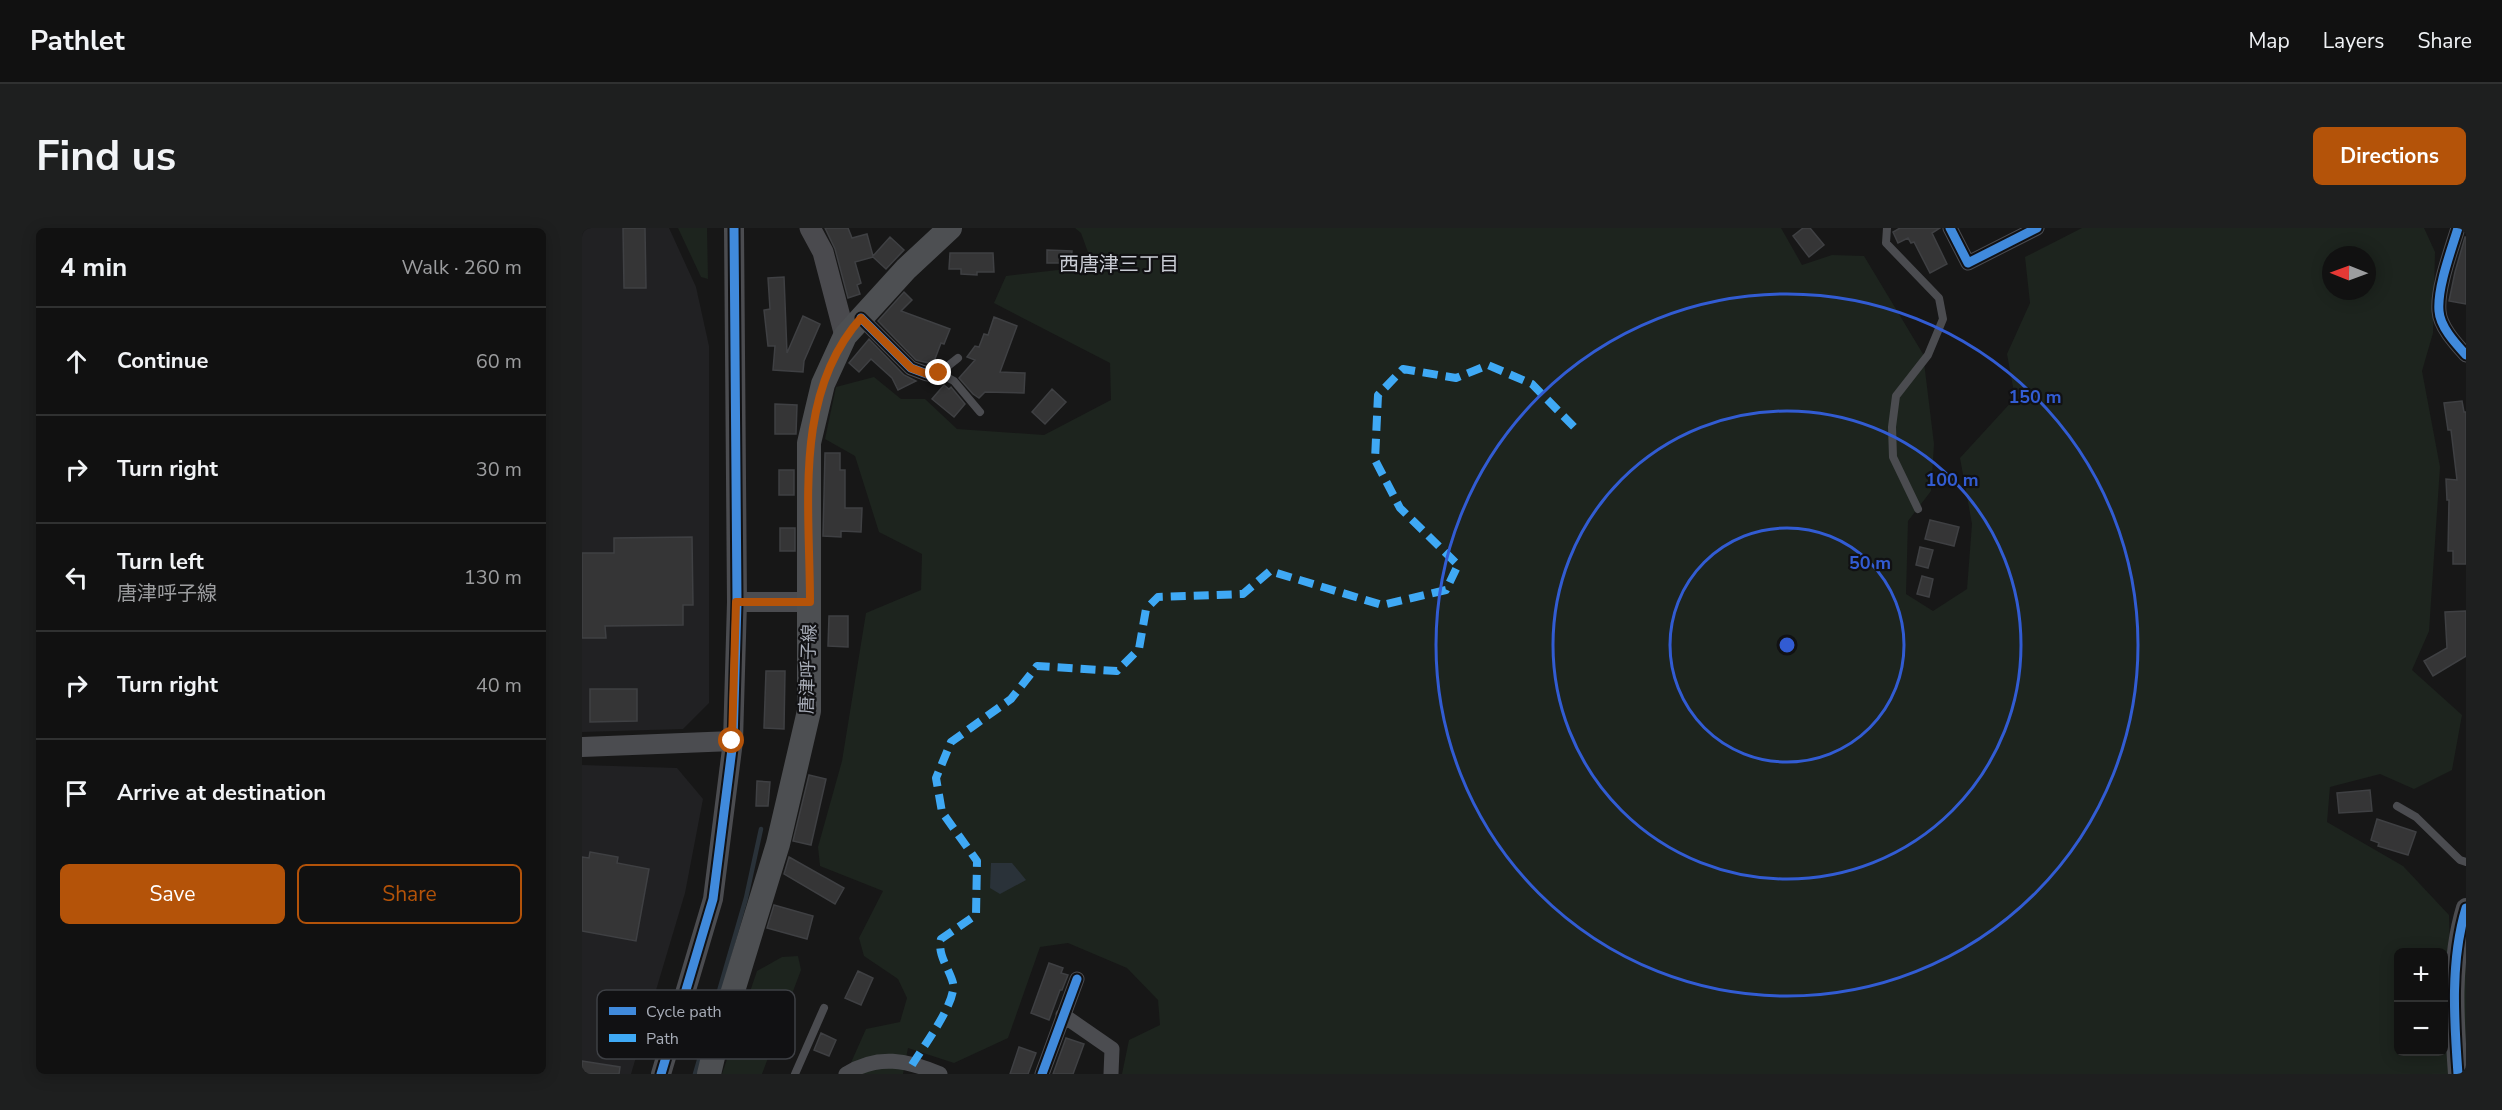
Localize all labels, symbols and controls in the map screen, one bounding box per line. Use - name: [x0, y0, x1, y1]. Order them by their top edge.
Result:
- text: Pathlet: [30, 22, 125, 60]
- text: Map: [2248, 27, 2290, 55]
- text: Layers: [2323, 27, 2384, 55]
- text: Share: [2417, 27, 2472, 55]
- button: Directions: [2313, 127, 2466, 185]
- text: Find us: [36, 128, 176, 185]
- north arrow: [2322, 246, 2376, 300]
- text: 4 min: [60, 250, 127, 285]
- district label: 西唐津三丁目: [1059, 251, 1179, 278]
- text: Walk · 260 m: [402, 254, 522, 281]
- icon: ahead: [60, 345, 93, 378]
- text: Continue: [117, 346, 208, 376]
- text: 60 m: [476, 348, 522, 375]
- route end: [925, 359, 951, 385]
- text: 150 m: [2008, 385, 2062, 409]
- icon: right: [60, 453, 93, 486]
- text: Turn right: [117, 454, 218, 484]
- text: 30 m: [476, 456, 522, 483]
- text: 100 m: [1925, 468, 1979, 492]
- text: Turn left: [117, 547, 204, 577]
- text: 50 m: [1849, 551, 1891, 575]
- icon: left: [60, 561, 93, 594]
- text: 130 m: [464, 564, 522, 591]
- text: 唐津呼子線: [117, 580, 217, 607]
- street label: 唐津呼子線: [794, 624, 822, 714]
- centre of rings: [1777, 635, 1797, 655]
- icon: right: [60, 669, 93, 702]
- text: Turn right: [117, 670, 218, 700]
- text: 40 m: [476, 672, 522, 699]
- route start: [718, 727, 744, 753]
- icon: arrive: [60, 777, 93, 810]
- text: Arrive at destination: [117, 778, 326, 808]
- button: Save: [60, 864, 285, 924]
- button: Share: [297, 864, 522, 924]
- map controls: [2394, 948, 2448, 1056]
- button: +: [2394, 948, 2448, 1002]
- legend: [597, 990, 795, 1059]
- text: Cycle path: [646, 1001, 722, 1023]
- button: −: [2394, 1002, 2448, 1056]
- text: Path: [646, 1028, 679, 1050]

